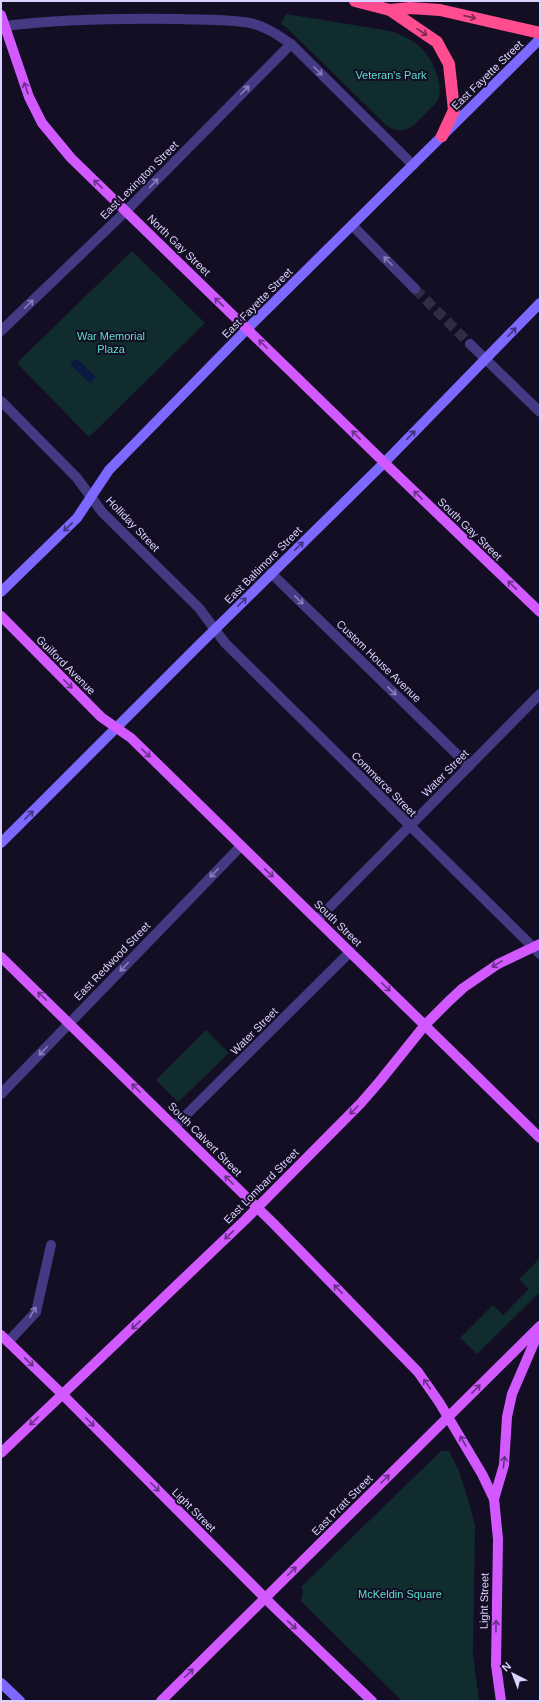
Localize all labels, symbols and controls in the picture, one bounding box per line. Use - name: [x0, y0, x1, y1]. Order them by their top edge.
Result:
- one-way arrow: [463, 14, 476, 21]
- one-way arrow: [416, 28, 427, 36]
- street label: East Fayette Street: [449, 38, 525, 112]
- one-way arrow: [313, 66, 323, 76]
- park label: Veteran's Park: [355, 69, 427, 81]
- one-way arrow: [22, 82, 30, 94]
- one-way arrow: [240, 85, 250, 95]
- street label: East Lexington Street: [98, 139, 180, 221]
- one-way arrow: [149, 178, 158, 188]
- one-way arrow: [93, 179, 103, 189]
- street label: North Gay Street: [145, 212, 213, 278]
- one-way arrow: [383, 257, 393, 266]
- street label: East Fayette Street: [219, 265, 295, 341]
- one-way arrow: [214, 297, 224, 307]
- one-way arrow: [24, 299, 34, 309]
- one-way arrow: [507, 327, 517, 337]
- park label: War Memorial Plaza: [77, 330, 145, 355]
- one-way arrow: [258, 339, 268, 349]
- one-way arrow: [406, 430, 416, 440]
- one-way arrow: [351, 431, 361, 440]
- one-way arrow: [413, 491, 423, 500]
- street label: Holliday Street: [104, 494, 162, 554]
- street label: South Gay Street: [435, 495, 505, 563]
- one-way arrow: [63, 522, 73, 532]
- street label: East Baltimore Street: [222, 524, 304, 606]
- one-way arrow: [294, 541, 304, 550]
- one-way arrow: [507, 580, 517, 590]
- one-way arrow: [294, 595, 304, 605]
- one-way arrow: [237, 597, 247, 607]
- street label: Custom House Avenue: [334, 618, 424, 704]
- street label: Guilford Avenue: [34, 633, 98, 697]
- one-way arrow: [63, 679, 73, 689]
- one-way arrow: [387, 686, 397, 696]
- street label: Water Street: [419, 747, 471, 799]
- one-way arrow: [141, 748, 151, 758]
- street label: Commerce Street: [349, 749, 419, 819]
- one-way arrow: [24, 810, 34, 820]
- one-way arrow: [209, 868, 219, 878]
- one-way arrow: [264, 868, 274, 878]
- street label: South Street: [312, 897, 364, 949]
- street label: East Redwood Street: [72, 919, 152, 1003]
- one-way arrow: [491, 961, 503, 969]
- one-way arrow: [119, 962, 128, 972]
- one-way arrow: [381, 982, 391, 992]
- one-way arrow: [37, 991, 47, 1000]
- street label: Water Street: [228, 1005, 280, 1057]
- one-way arrow: [38, 1046, 48, 1056]
- one-way arrow: [131, 1083, 141, 1093]
- street label: South Calvert Street: [166, 1100, 244, 1178]
- one-way arrow: [349, 1105, 359, 1115]
- street label: East Lombard Street: [221, 1146, 301, 1226]
- one-way arrow: [224, 1175, 234, 1185]
- one-way arrow: [224, 1230, 234, 1239]
- one-way arrow: [333, 1284, 343, 1294]
- one-way arrow: [30, 1306, 38, 1318]
- one-way arrow: [131, 1320, 141, 1330]
- one-way arrow: [24, 1357, 34, 1367]
- one-way arrow: [423, 1379, 431, 1390]
- one-way arrow: [471, 1384, 481, 1394]
- one-way arrow: [29, 1416, 39, 1426]
- one-way arrow: [85, 1417, 95, 1427]
- one-way arrow: [458, 1435, 466, 1447]
- one-way arrow: [500, 1456, 507, 1469]
- street label: East Pratt Street: [309, 1472, 375, 1538]
- one-way arrow: [380, 1475, 390, 1484]
- one-way arrow: [150, 1482, 160, 1492]
- street label: Light Street: [170, 1486, 218, 1534]
- one-way arrow: [287, 1566, 297, 1576]
- street label: Light Street: [478, 1573, 490, 1629]
- park label: McKeldin Square: [358, 1588, 442, 1600]
- one-way arrow: [287, 1620, 297, 1630]
- one-way arrow: [492, 1620, 500, 1633]
- north arrow: [493, 1654, 533, 1694]
- text: N: [499, 1659, 513, 1674]
- one-way arrow: [184, 1668, 194, 1678]

